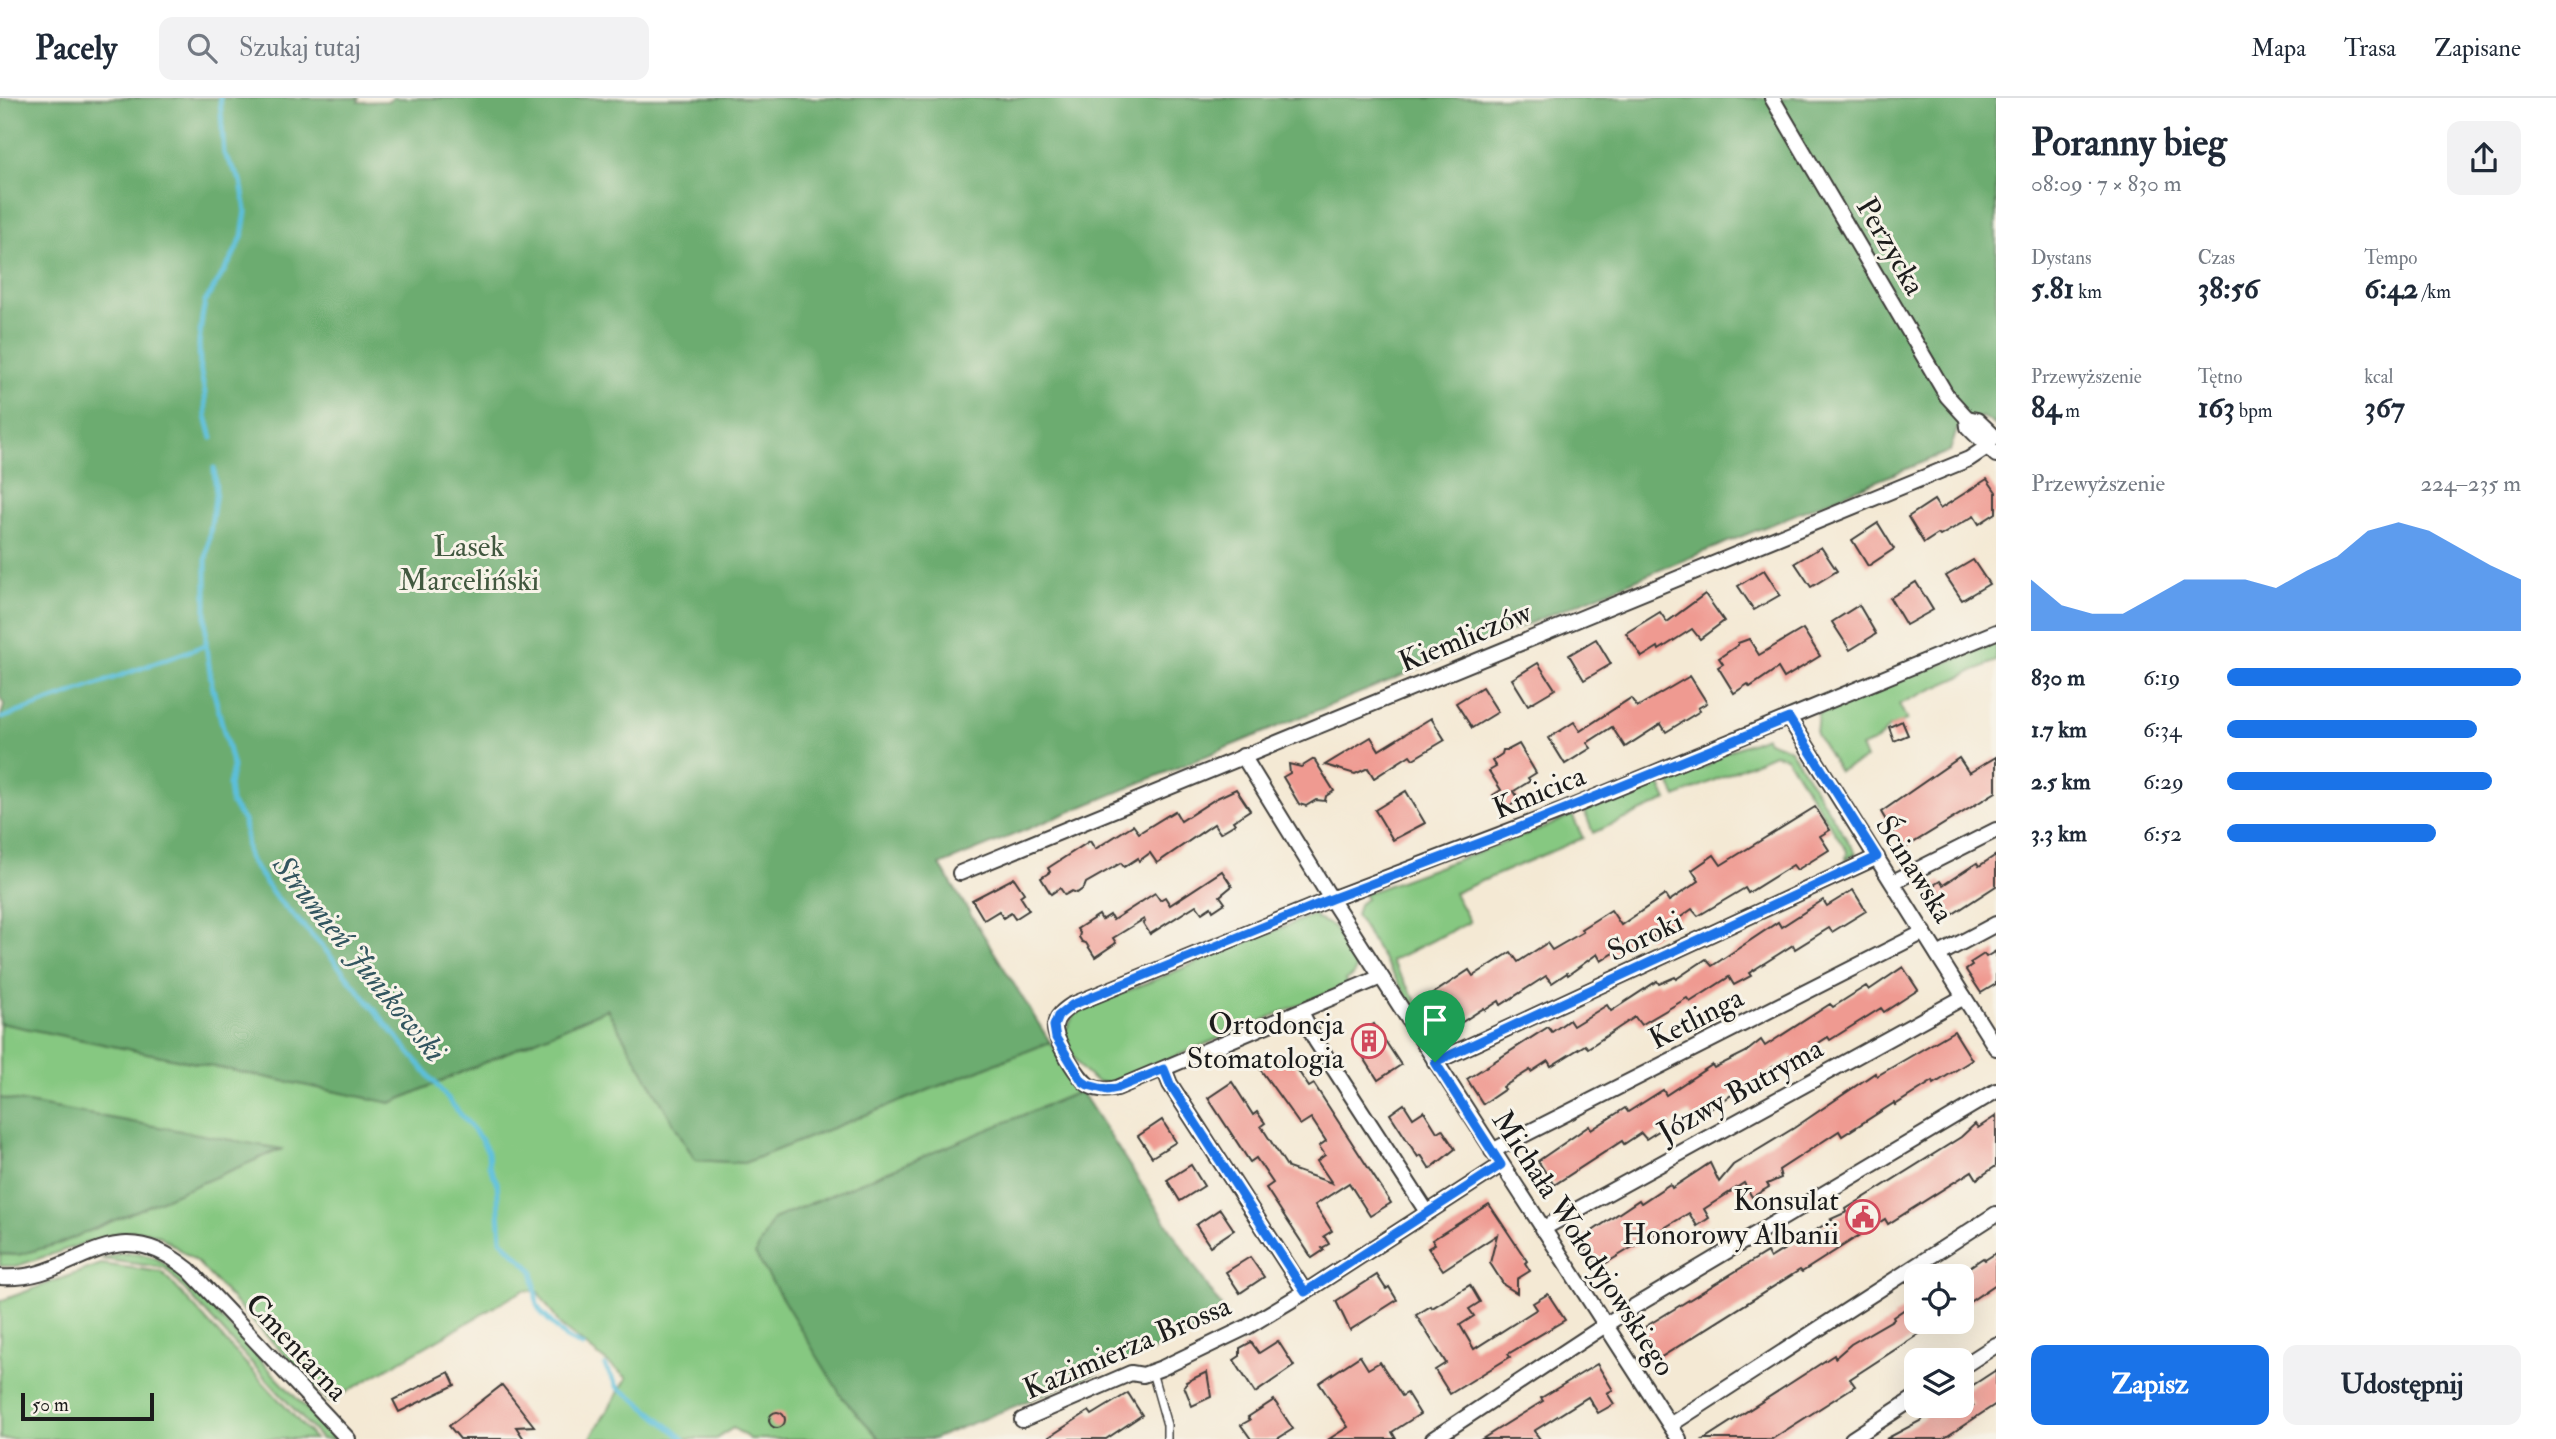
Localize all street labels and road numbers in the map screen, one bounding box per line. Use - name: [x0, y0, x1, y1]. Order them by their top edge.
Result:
- street label: Perzycka: [1848, 191, 1934, 302]
- street label: Kiemliczów: [1394, 594, 1537, 681]
- street label: Kmicica: [1488, 757, 1591, 828]
- street label: Ścinawska: [1867, 809, 1962, 930]
- street label: Soroki: [1602, 903, 1689, 970]
- street label: Ketlinga: [1643, 979, 1750, 1058]
- street label: Józwy Butryma: [1650, 1030, 1830, 1152]
- street label: Michała Wołodyjowskiego: [1484, 1103, 1683, 1383]
- street label: Cmentarna: [237, 1286, 356, 1409]
- street label: Kazimierza Brossa: [1018, 1287, 1237, 1408]

